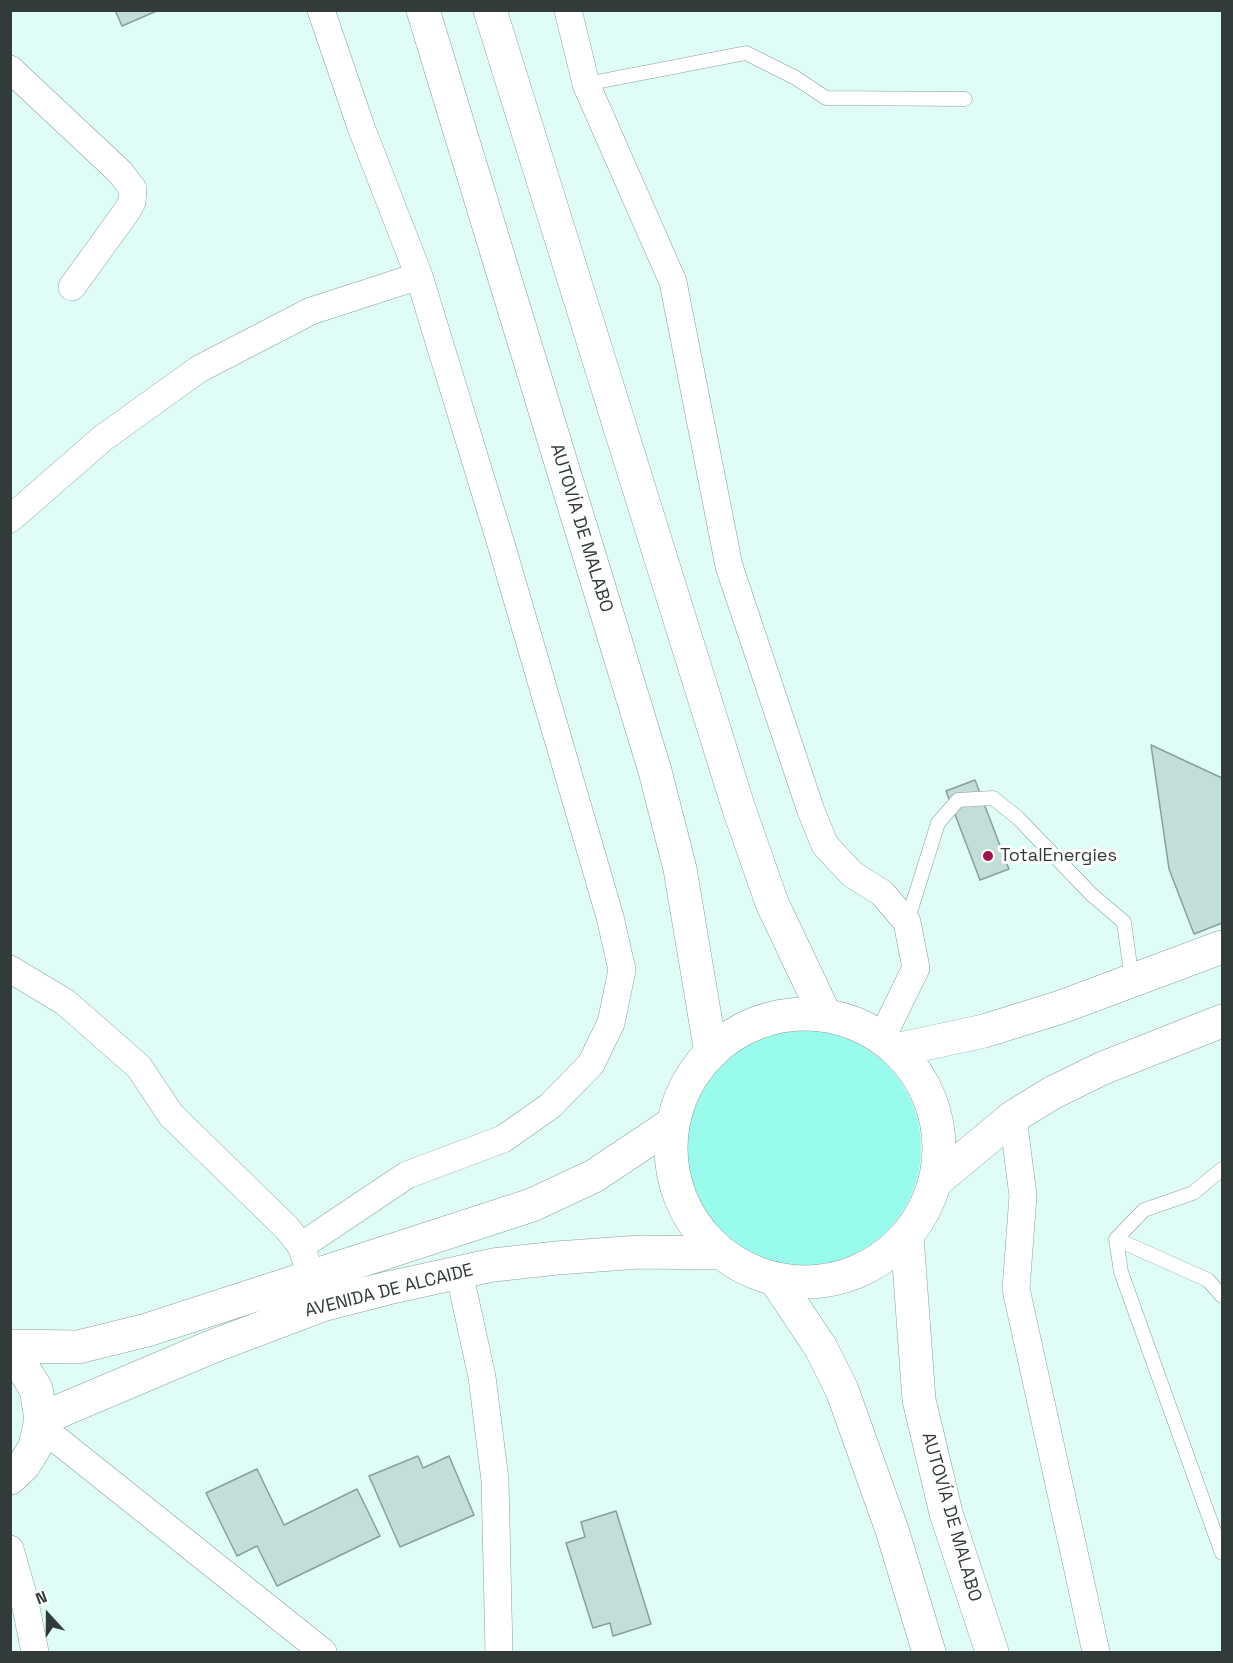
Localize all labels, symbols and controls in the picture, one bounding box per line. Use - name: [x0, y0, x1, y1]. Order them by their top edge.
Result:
- street label: AUTOVÍA DE MALABO: [545, 441, 617, 615]
- place label: TotalEnergies: [1000, 845, 1117, 867]
- marker: TotalEnergies: [981, 849, 995, 863]
- street label: AVENIDA DE ALCAIDE: [303, 1260, 475, 1322]
- street label: AUTOVÍA DE MALABO: [916, 1430, 986, 1604]
- north arrow: [18, 1585, 78, 1645]
- text: N: [33, 1586, 50, 1609]

